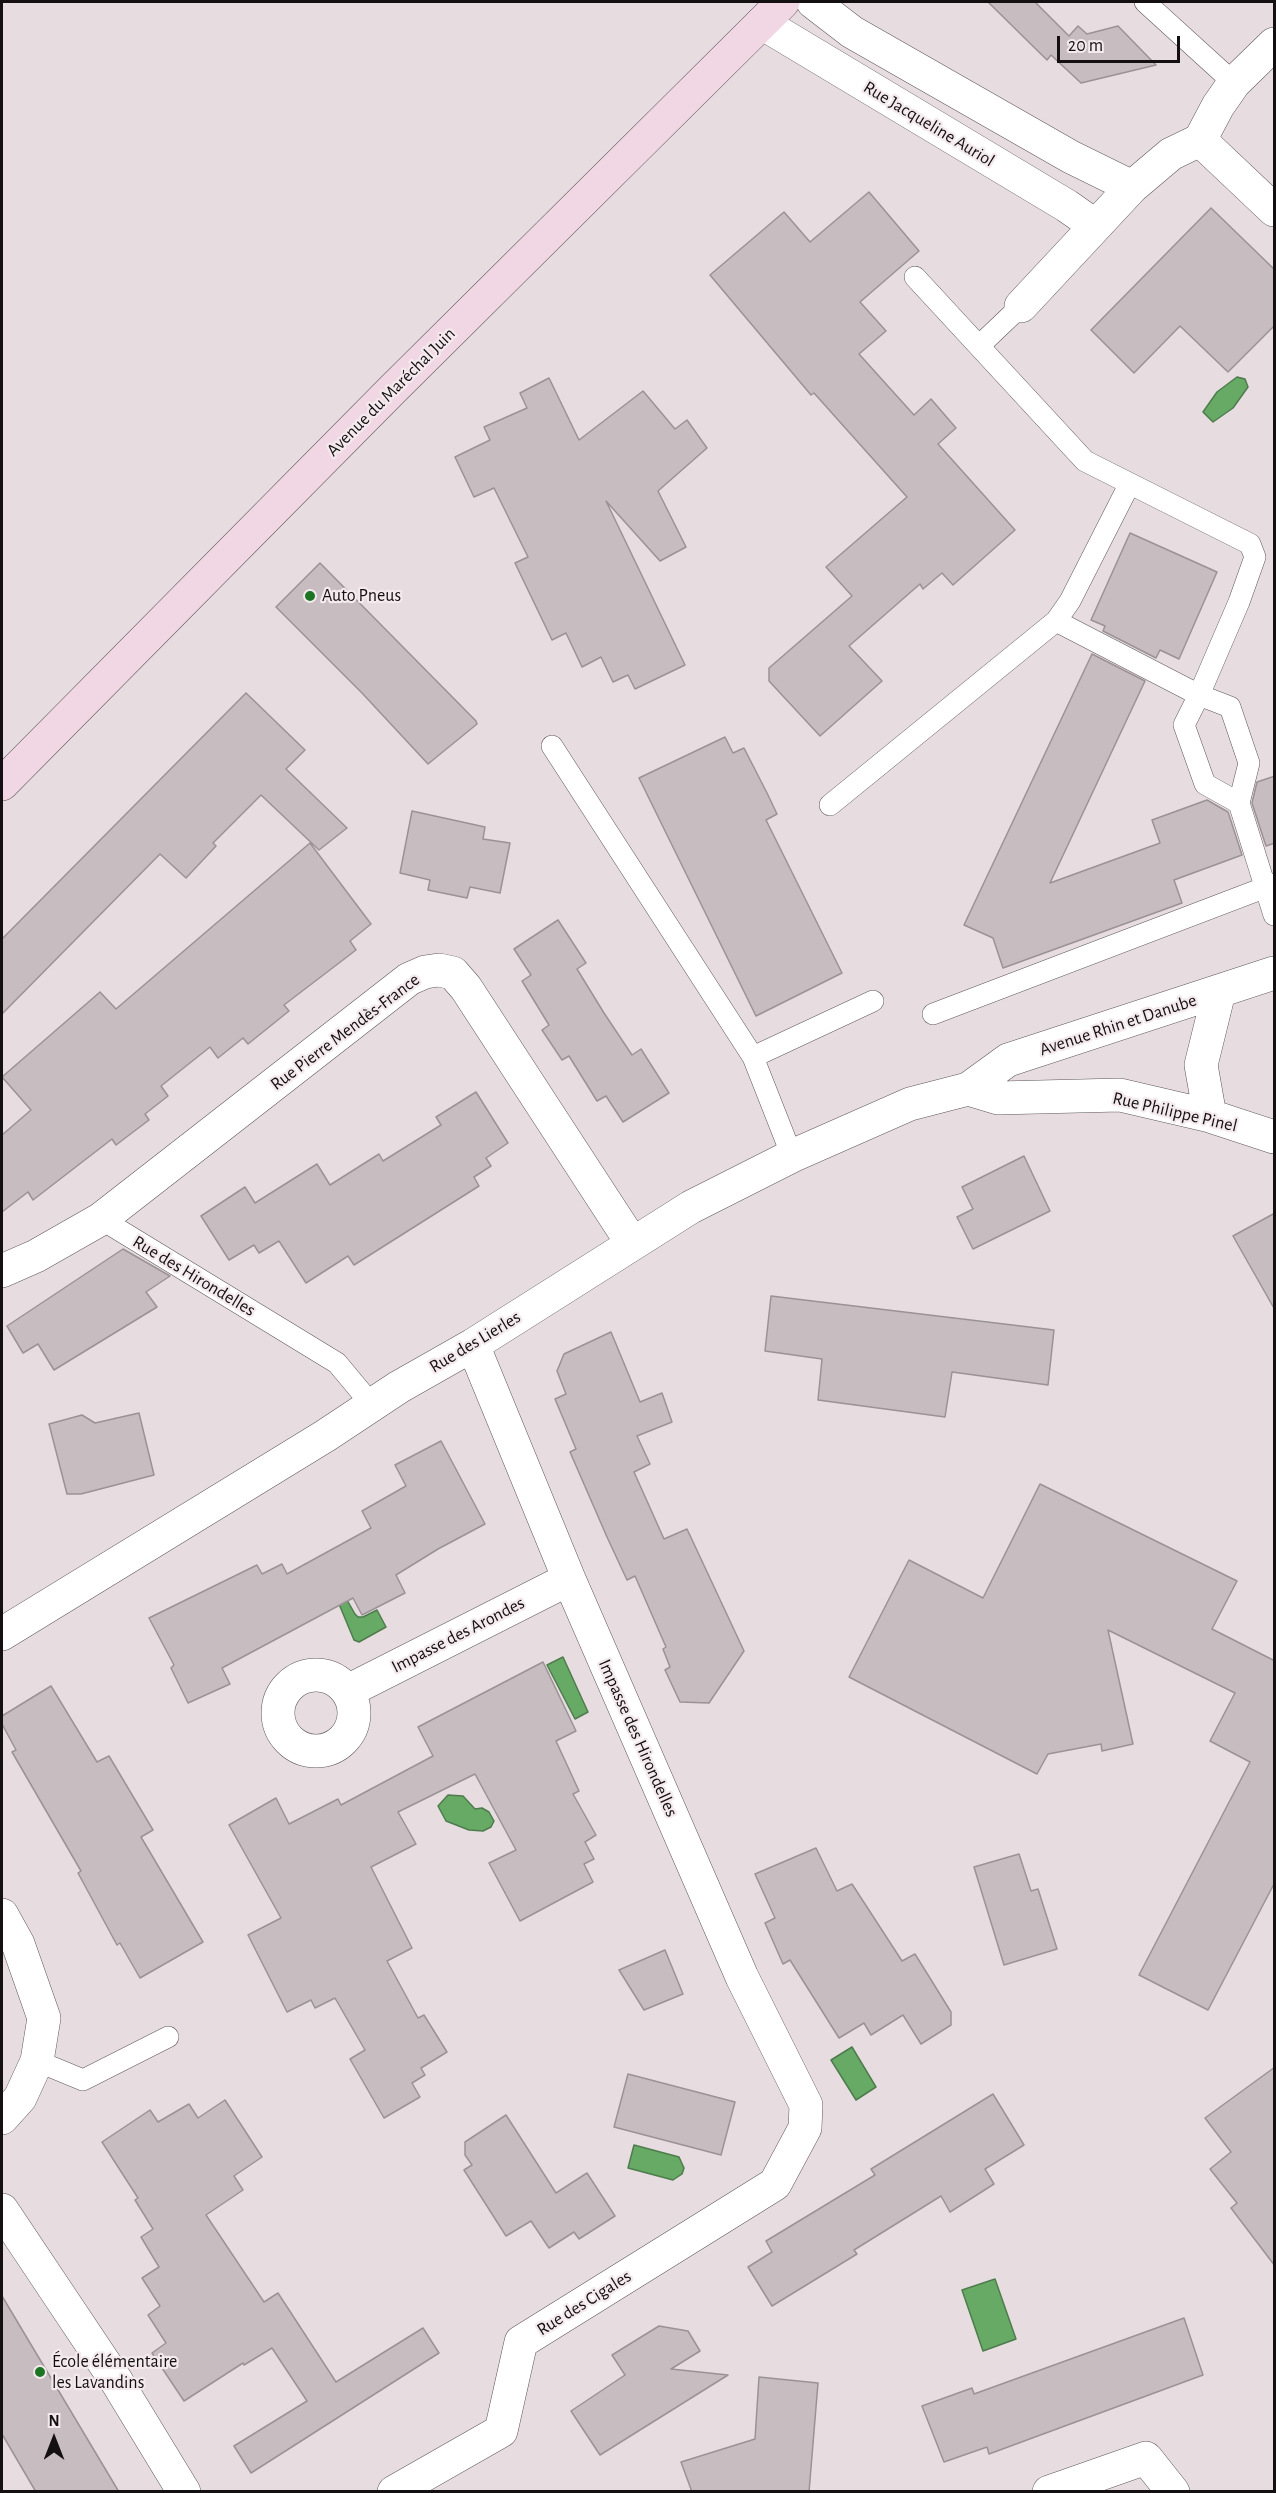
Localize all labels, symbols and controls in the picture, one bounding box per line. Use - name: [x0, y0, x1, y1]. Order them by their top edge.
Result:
- scale bar: [1060, 24, 1183, 62]
- text: 20 m: [1068, 37, 1103, 55]
- street label: Rue Jacqueline Auriol: [860, 76, 998, 172]
- street label: Avenue du Maréchal Juin: [322, 323, 460, 461]
- place label: Auto Pneus: [322, 585, 401, 607]
- marker: Auto Pneus: [303, 589, 317, 603]
- street label: Rue Pierre Mendès-France: [266, 969, 424, 1095]
- street label: Avenue Rhin et Danube: [1037, 989, 1199, 1061]
- street label: Rue Philippe Pinel: [1111, 1087, 1239, 1137]
- street label: Rue des Hirondelles: [129, 1231, 259, 1321]
- street label: Rue des Lierles: [425, 1306, 525, 1378]
- street label: Impasse des Arondes: [388, 1592, 528, 1678]
- street label: Impasse des Hirondelles: [594, 1656, 682, 1820]
- street label: Rue des Cigales: [533, 2265, 635, 2341]
- place label: École élémentaire les Lavandins: [52, 2351, 177, 2394]
- marker: École élémentaire les Lavandins: [33, 2365, 47, 2379]
- north arrow: [24, 2409, 84, 2469]
- text: N: [48, 2413, 60, 2429]

